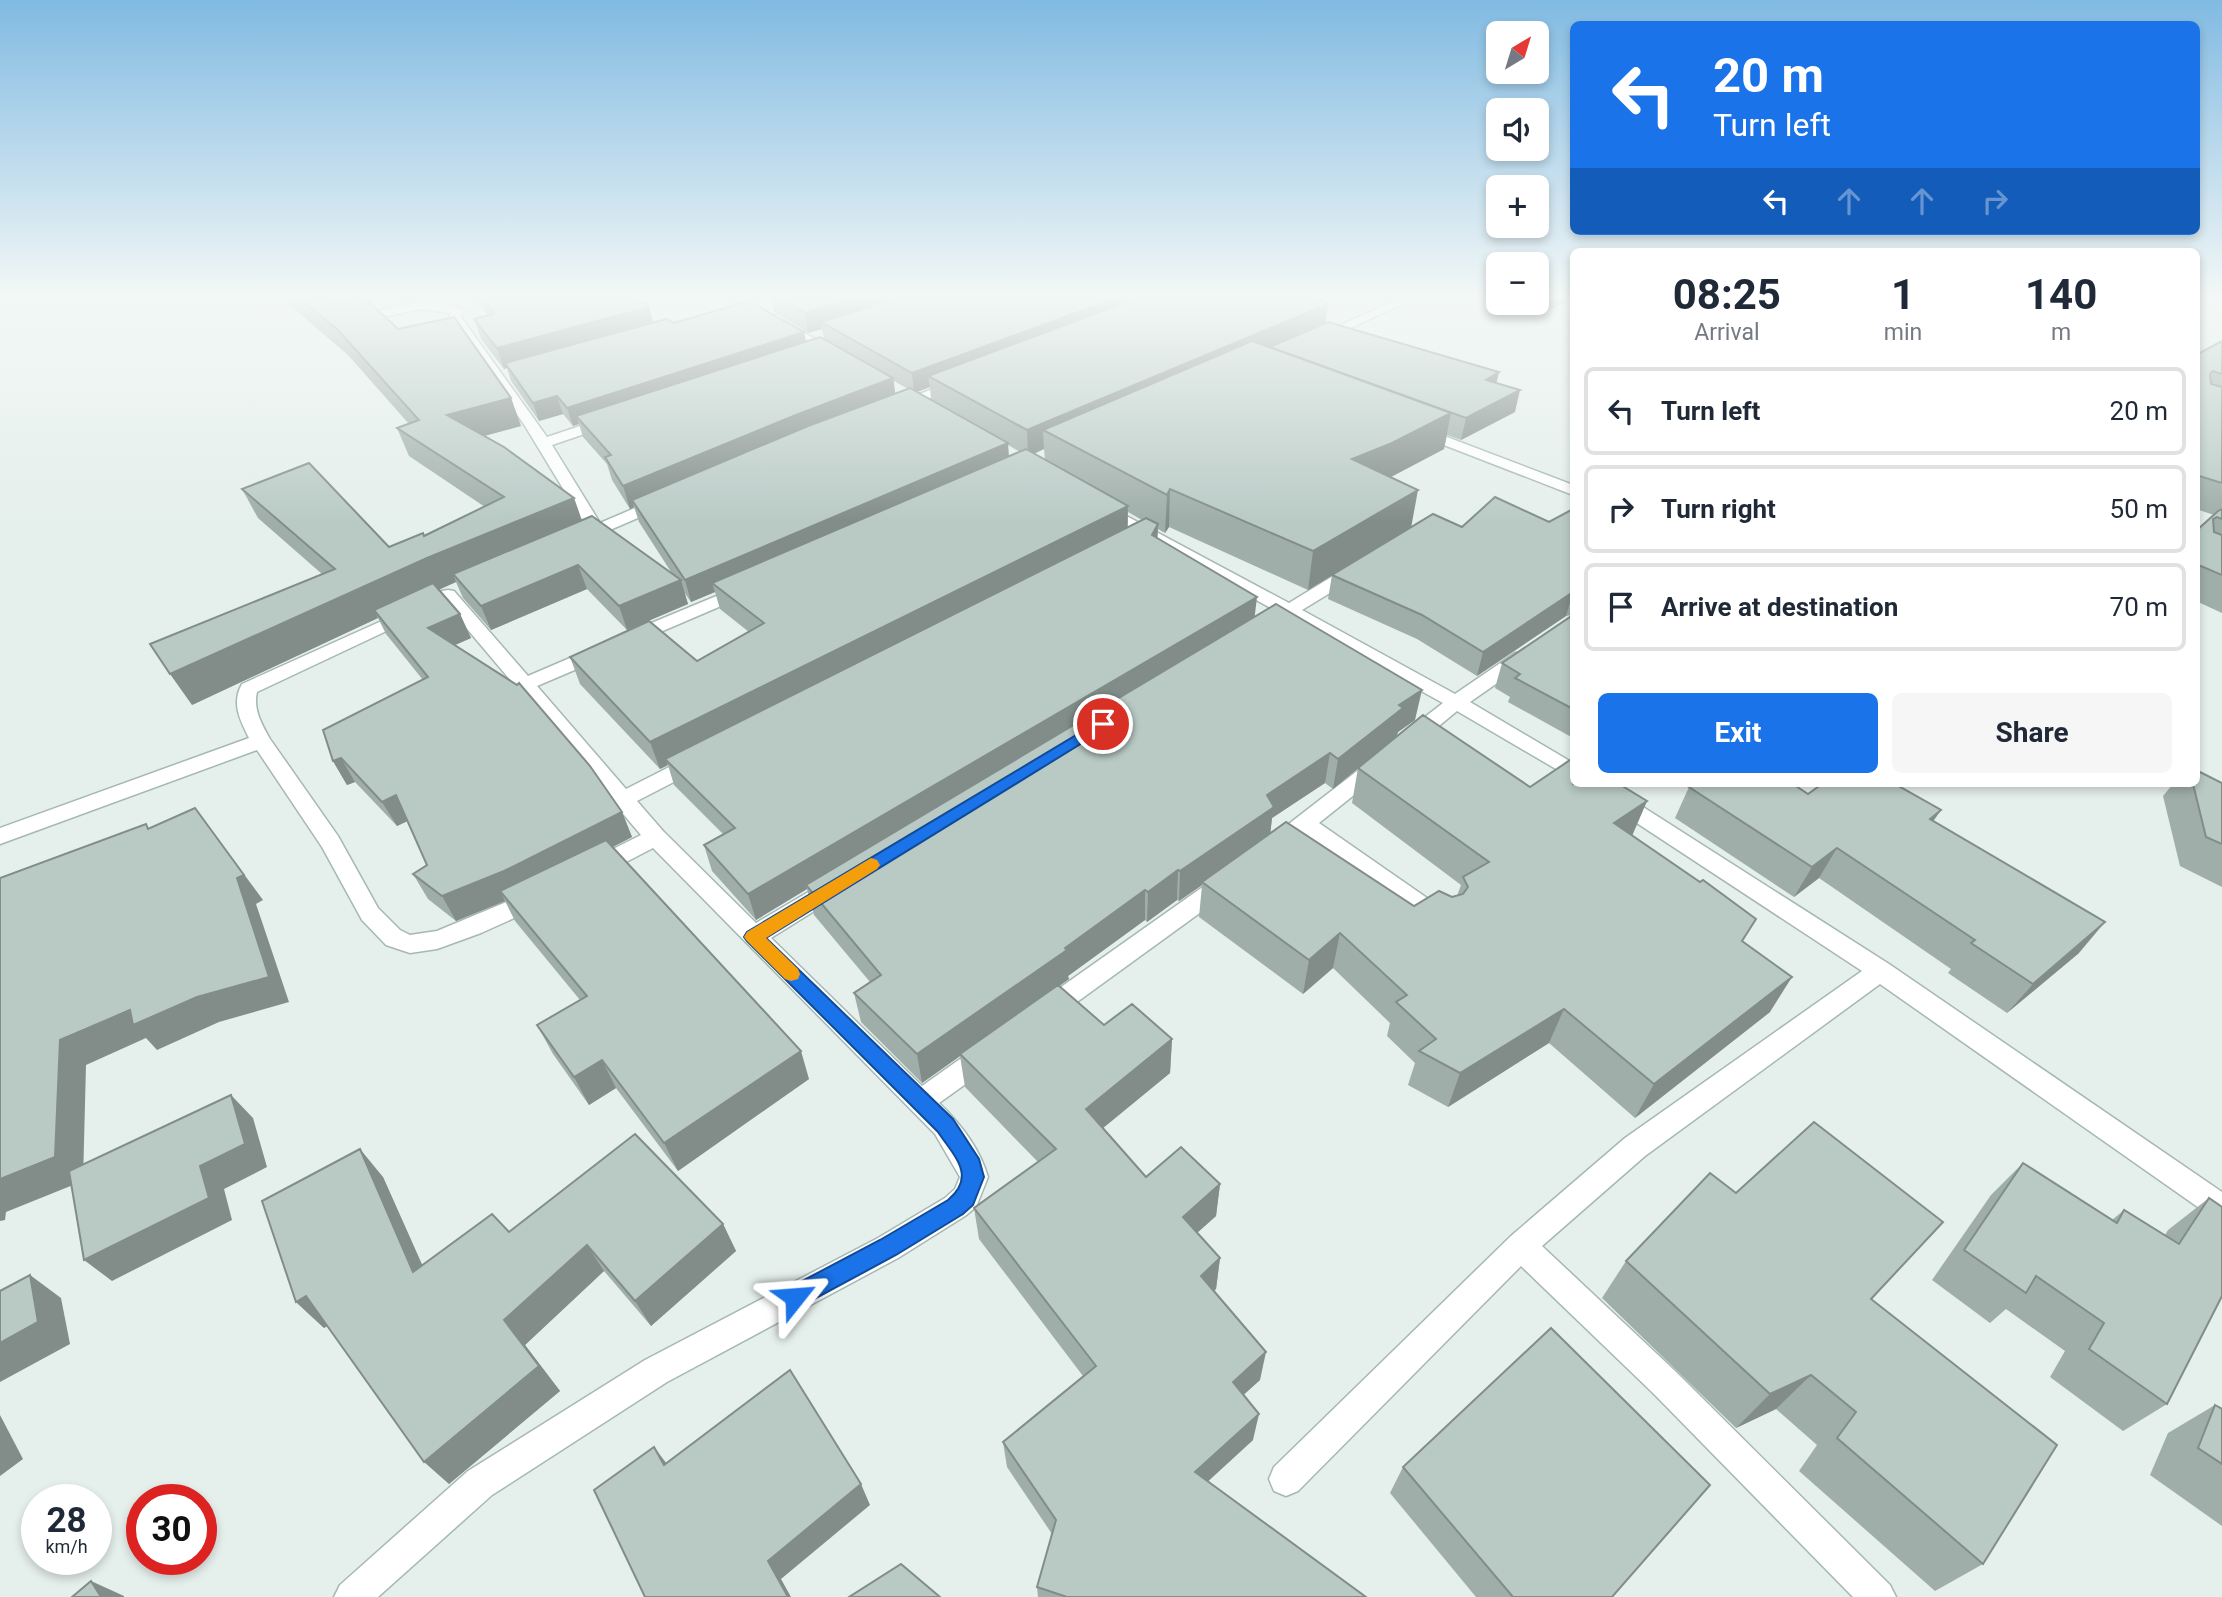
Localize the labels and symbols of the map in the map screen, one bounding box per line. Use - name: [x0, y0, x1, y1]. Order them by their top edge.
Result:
- north arrow: [1486, 21, 1549, 84]
- pin: [1073, 694, 1133, 754]
- position arrow: [758, 1260, 832, 1334]
- speed limit sign: 30: [126, 1484, 217, 1575]

